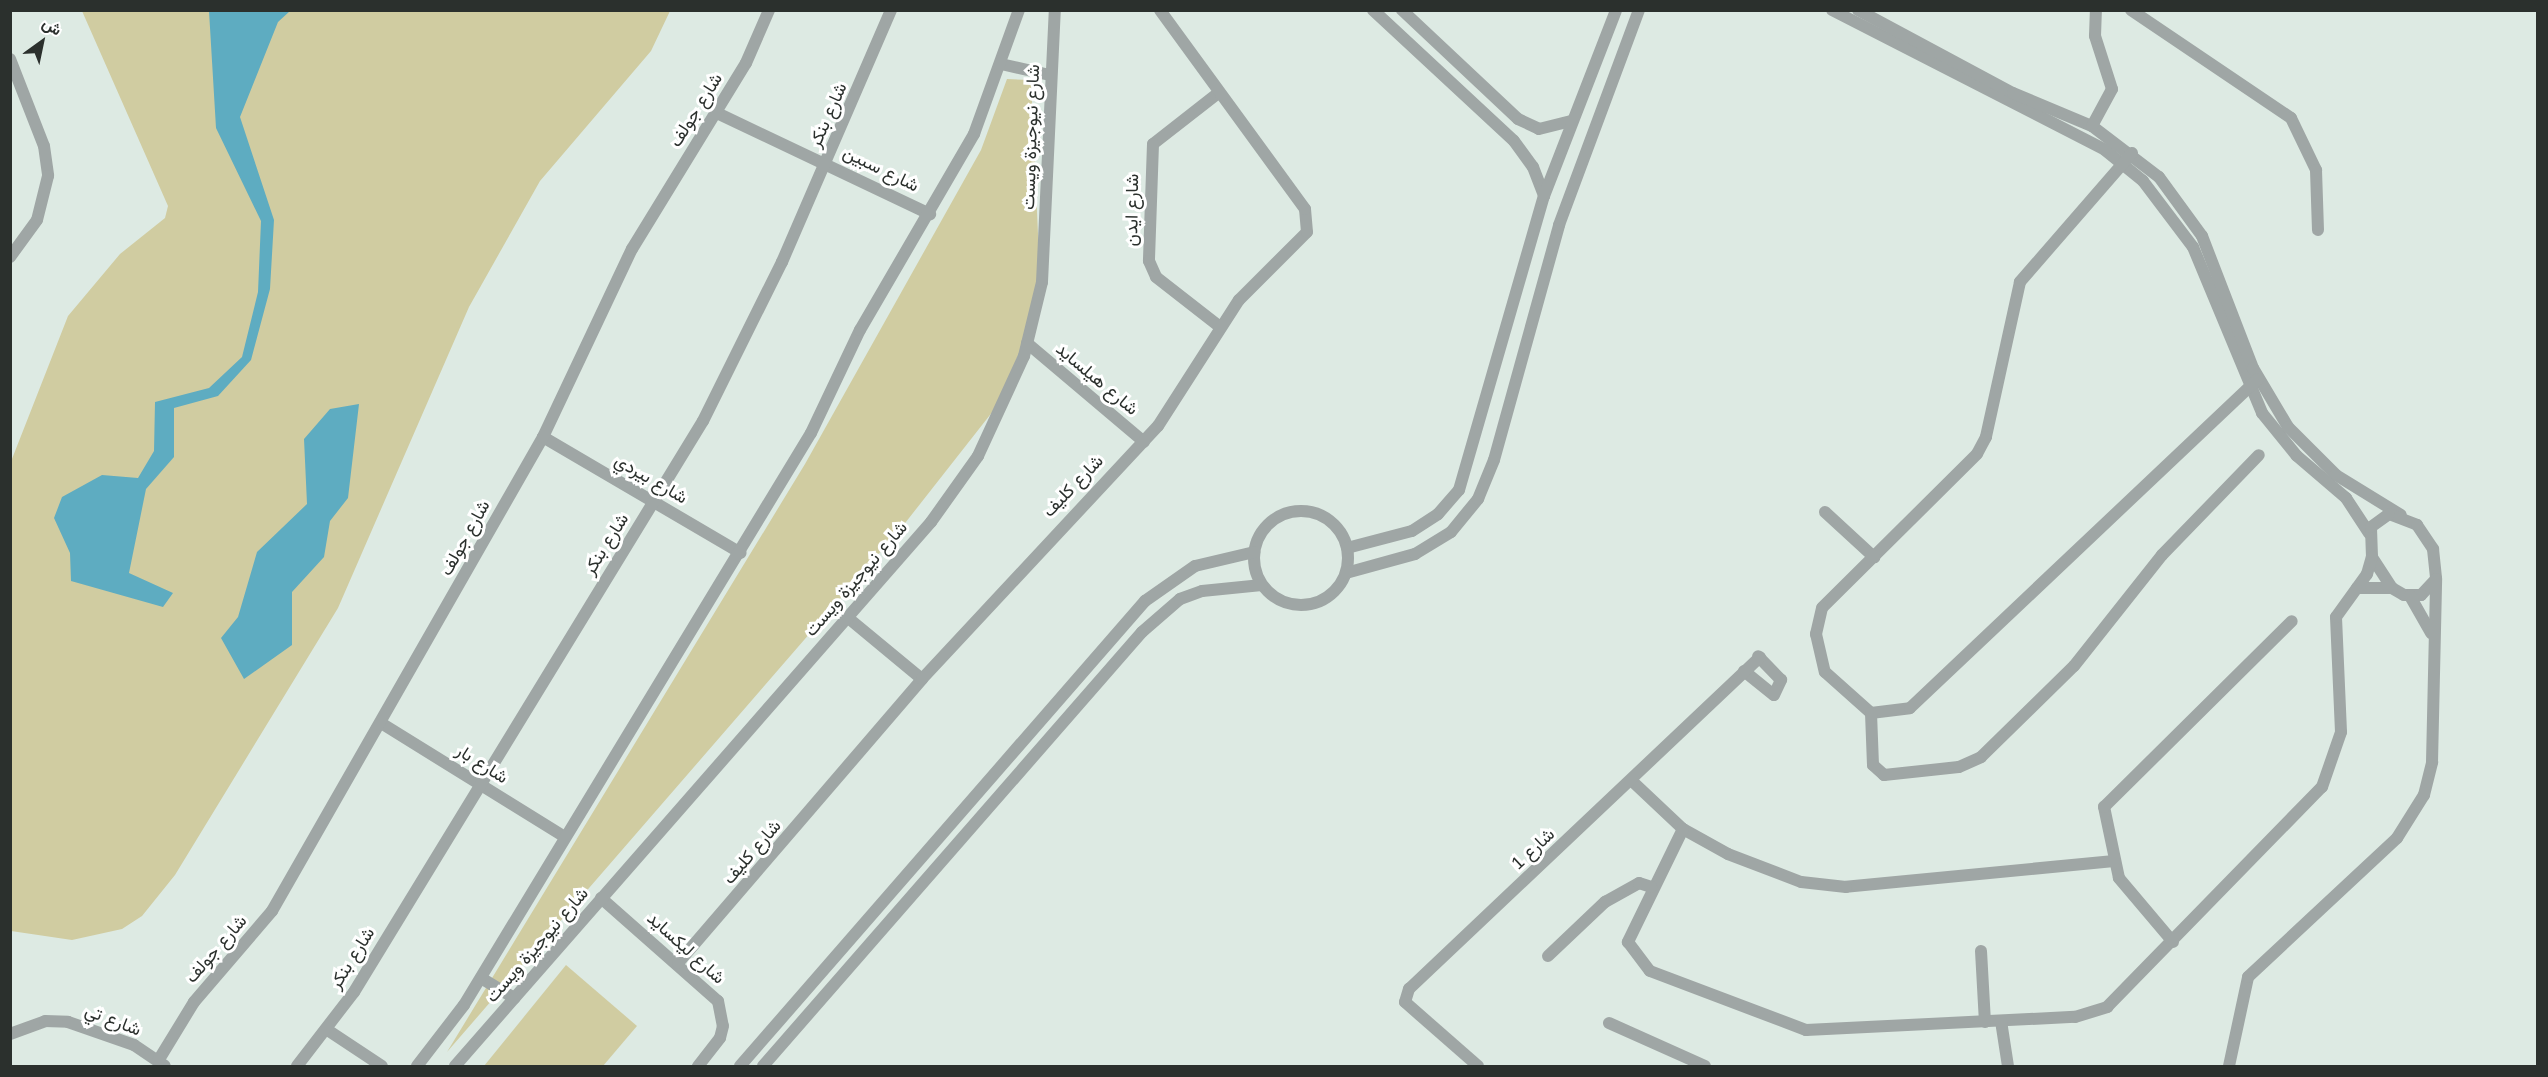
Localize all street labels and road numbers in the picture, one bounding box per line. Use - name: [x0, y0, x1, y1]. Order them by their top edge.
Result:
- street label: شارع نيوجيزة ويست: [1018, 64, 1044, 210]
- street label: شارع جولف: [665, 69, 727, 151]
- street label: شارع بنكر: [804, 79, 852, 151]
- street label: شارع سبين: [840, 141, 922, 197]
- street label: شارع ايدن: [1121, 173, 1143, 247]
- street label: شارع هيلسايد: [1051, 338, 1143, 420]
- street label: شارع بيردي: [611, 450, 691, 508]
- street label: شارع كليف: [1038, 450, 1108, 522]
- street label: شارع جولف: [435, 496, 495, 580]
- street label: شارع بنكر: [579, 509, 633, 579]
- street label: شارع نيوجيزة ويست: [800, 517, 912, 641]
- street label: شارع بار: [452, 740, 512, 788]
- street label: شارع كليف: [718, 815, 786, 889]
- street label: شارع 1: [1507, 824, 1559, 874]
- street label: شارع نيوجيزة ويست: [481, 883, 593, 1007]
- street label: شارع ليكسايد: [643, 907, 729, 989]
- street label: شارع جولف: [181, 911, 251, 987]
- street label: شارع بنكر: [325, 923, 379, 993]
- street label: شارع تي: [82, 999, 144, 1041]

